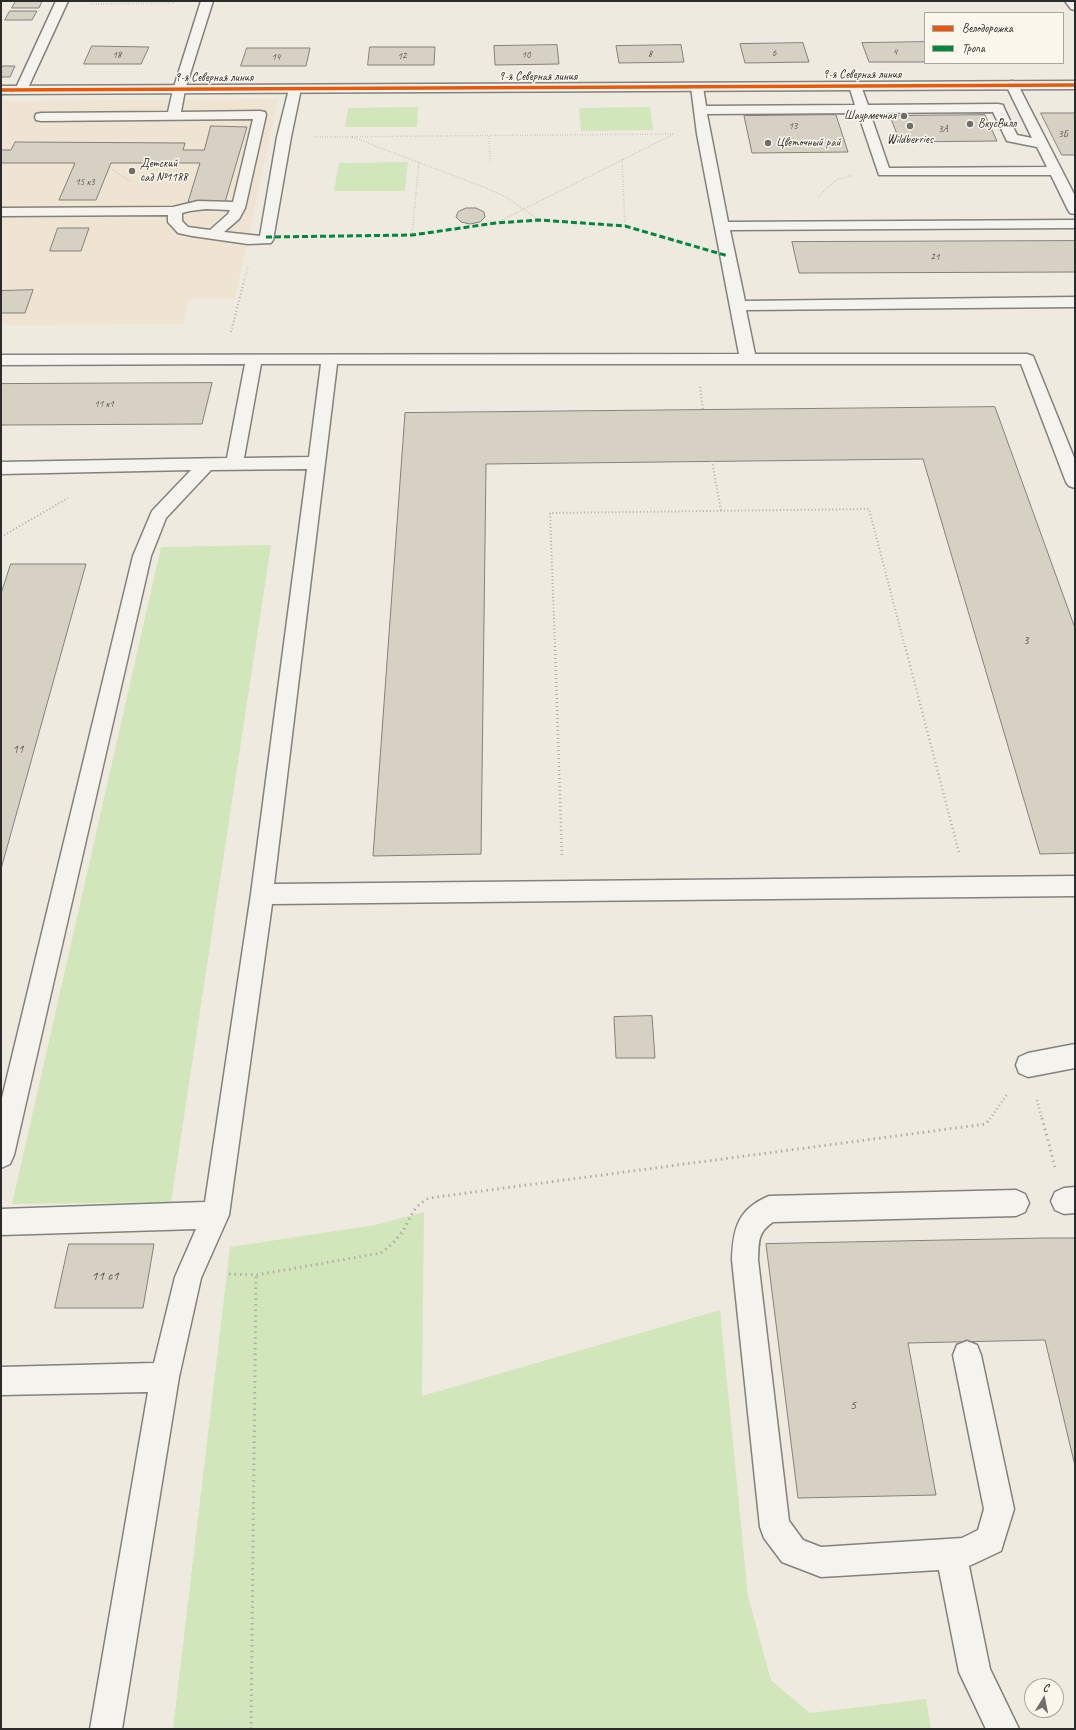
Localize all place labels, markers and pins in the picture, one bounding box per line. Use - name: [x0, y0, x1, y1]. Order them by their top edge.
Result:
- place label: Шаурмечная: [844, 109, 896, 123]
- marker: Шаурмечная: [899, 111, 909, 121]
- place label: ВкусВилл: [978, 117, 1016, 131]
- marker: ВкусВилл: [965, 119, 975, 129]
- marker: Wildberries: [905, 121, 915, 131]
- place label: Wildberries: [887, 133, 933, 147]
- place label: Цветочный рай: [776, 136, 841, 150]
- marker: Цветочный рай: [763, 138, 773, 148]
- place label: Детский сад №1188: [140, 157, 188, 185]
- marker: Детский сад №1188: [127, 166, 137, 176]

